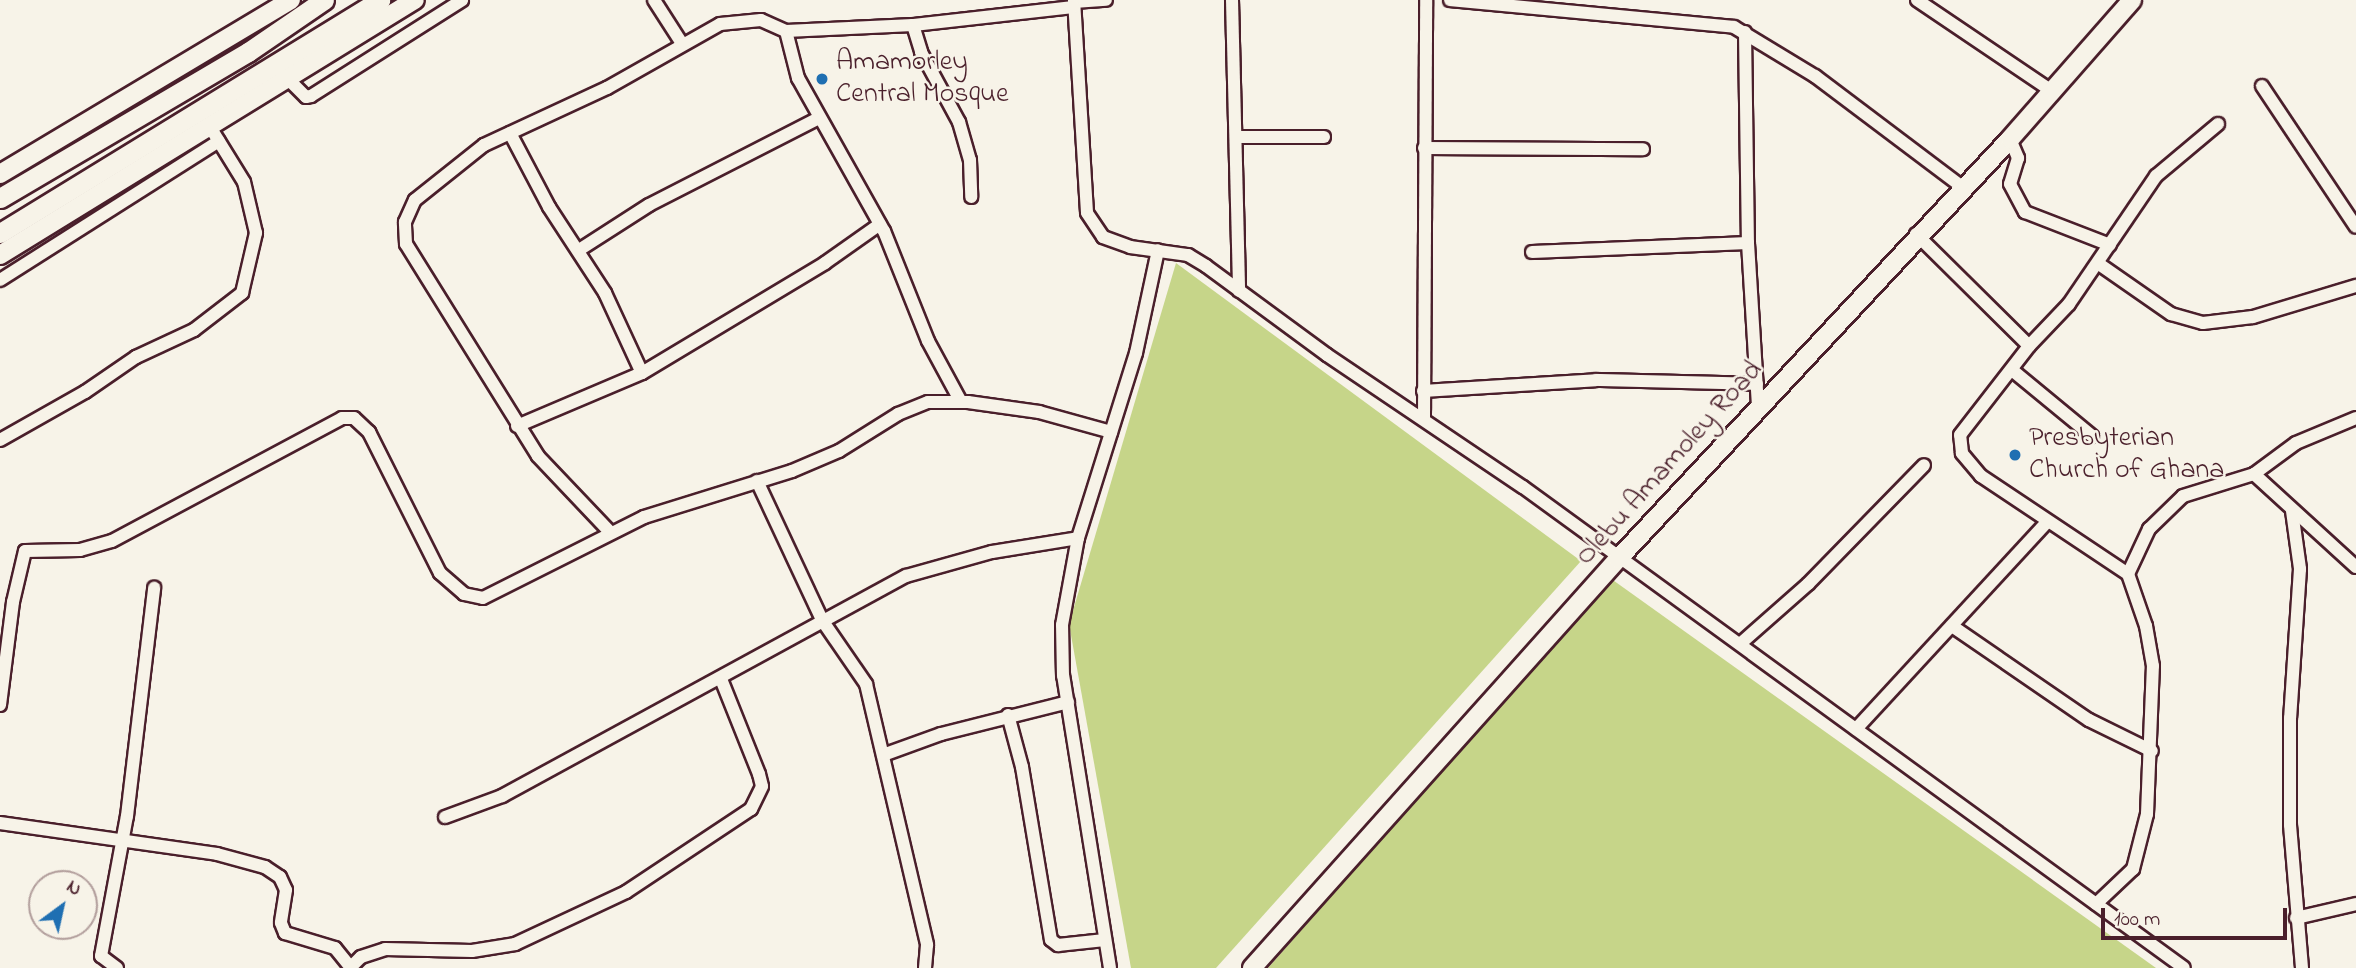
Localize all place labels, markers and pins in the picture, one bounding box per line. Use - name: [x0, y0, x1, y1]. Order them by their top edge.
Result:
- place label: Amamorley Central Mosque: [836, 46, 1009, 112]
- marker: Amamorley Central Mosque: [814, 71, 830, 87]
- place label: Presbyterian Church of Ghana: [2029, 422, 2224, 488]
- marker: Presbyterian Church of Ghana: [2007, 447, 2023, 463]

